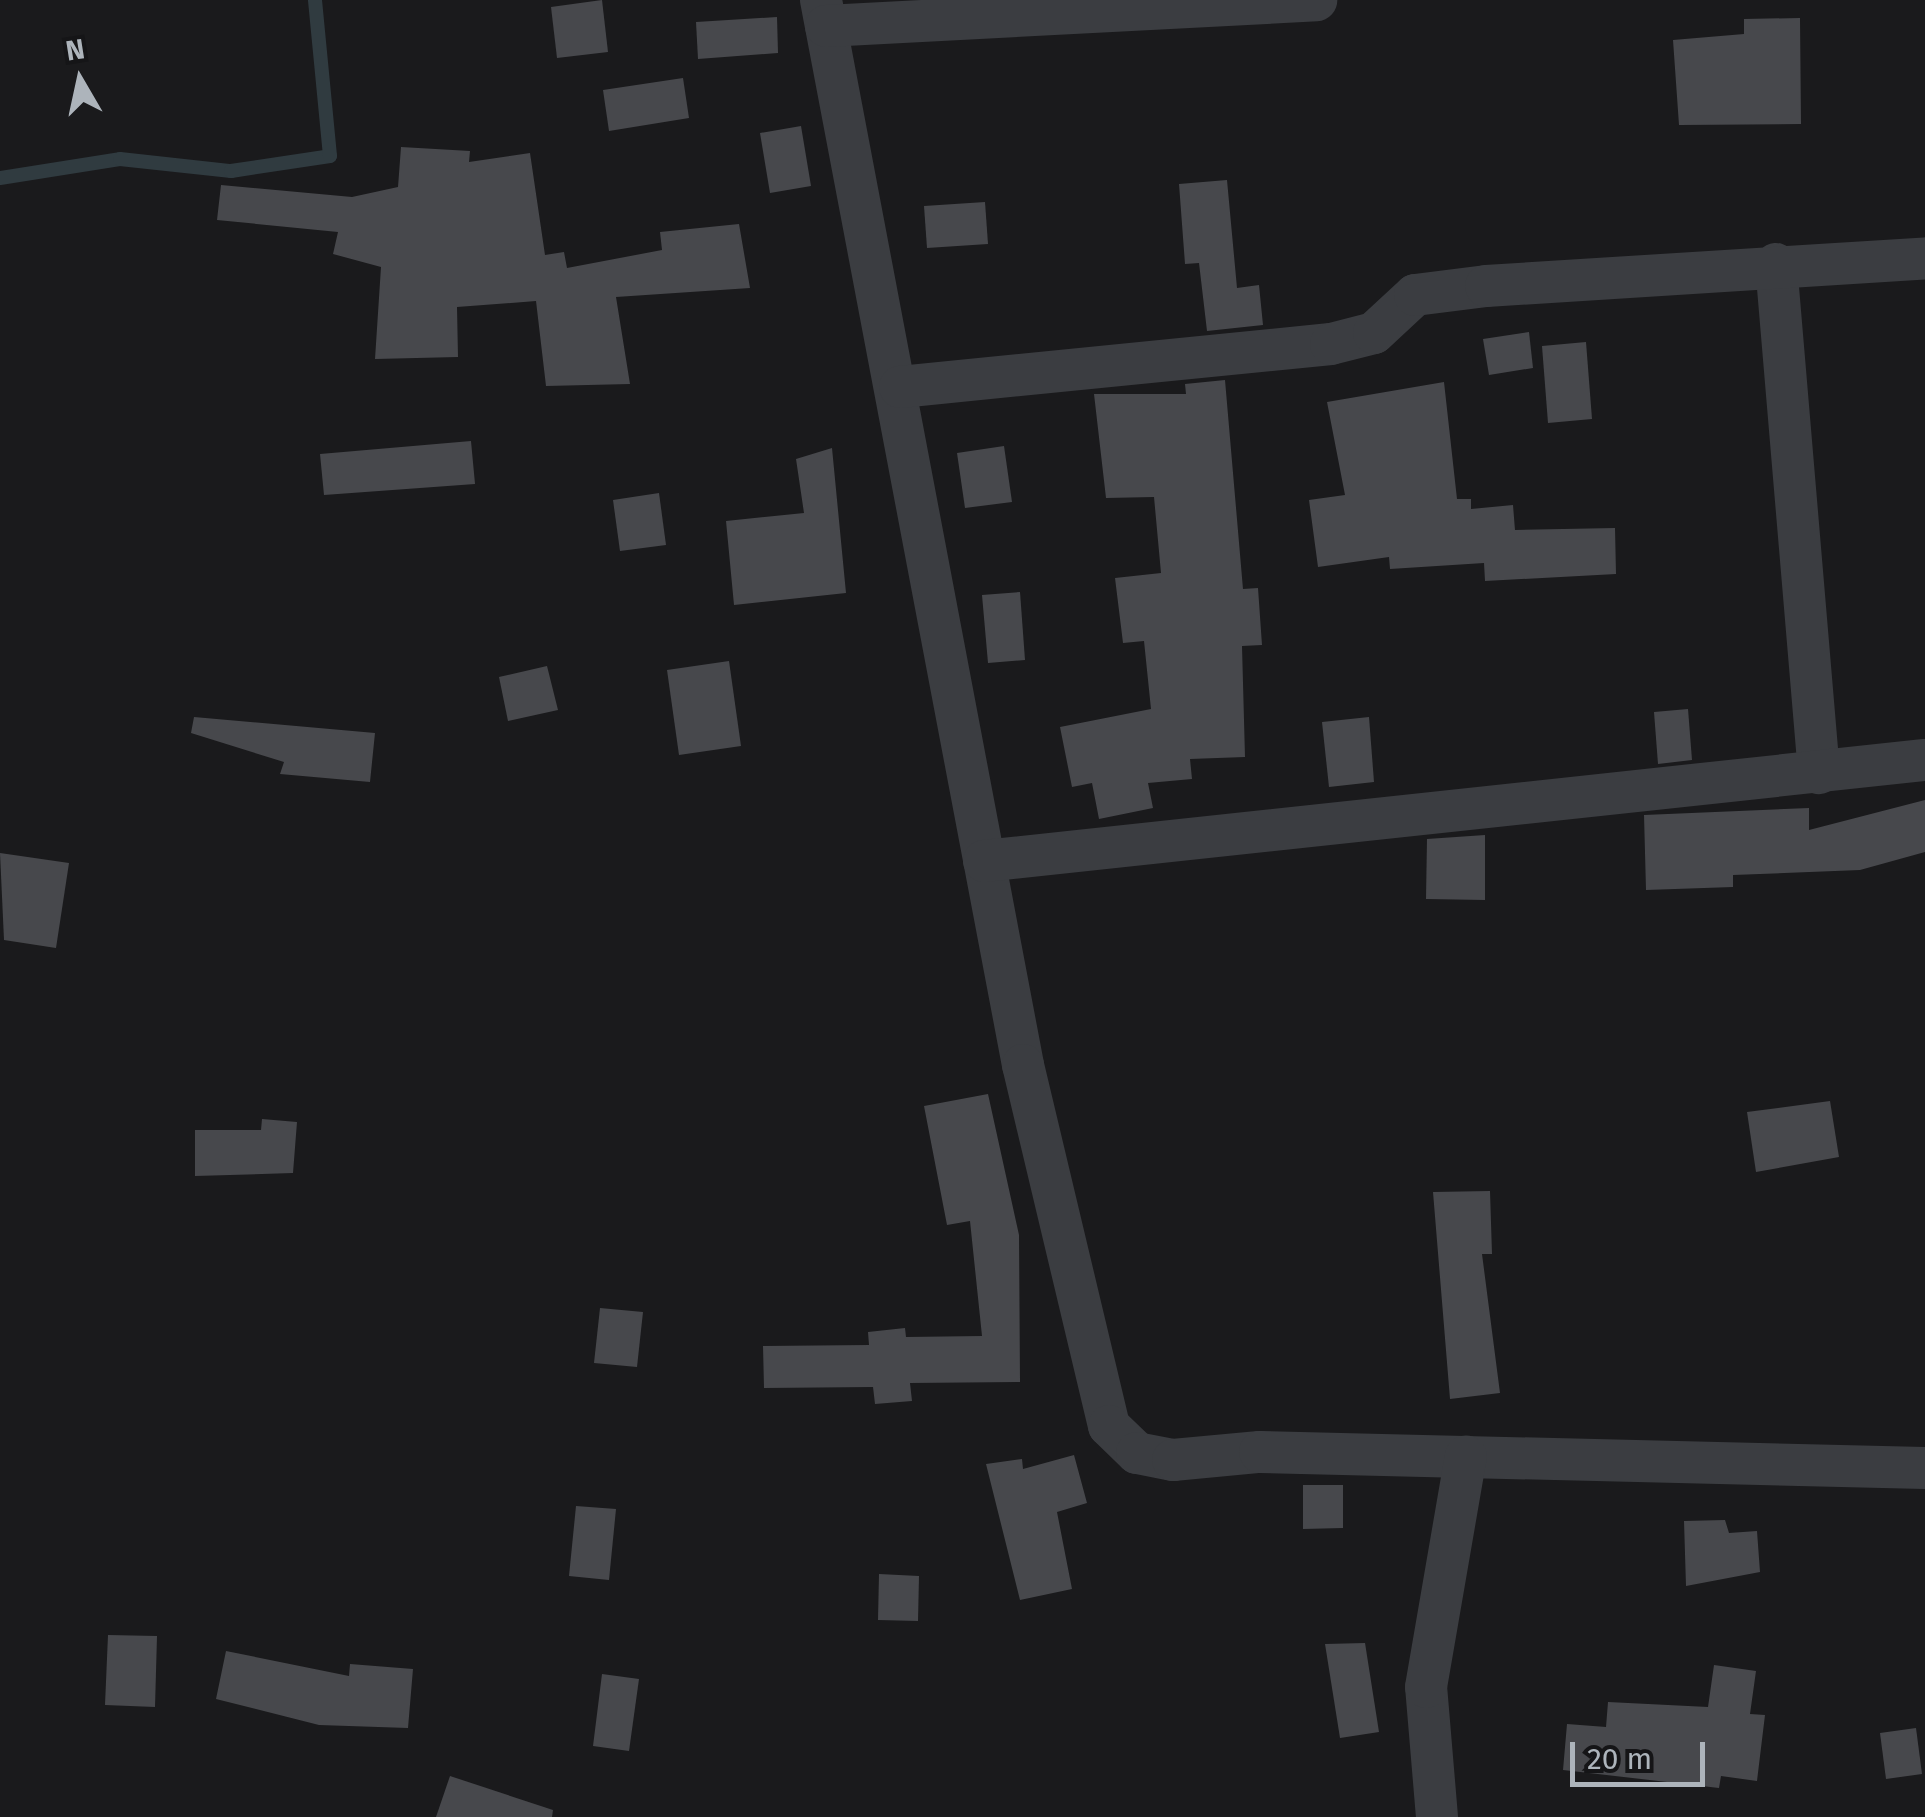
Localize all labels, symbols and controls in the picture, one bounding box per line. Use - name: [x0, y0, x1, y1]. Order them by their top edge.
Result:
- north arrow: [30, 30, 130, 130]
- text: N: [63, 32, 87, 68]
- scale bar: [1575, 1722, 1710, 1784]
- text: 20 m: [1587, 1741, 1652, 1777]

